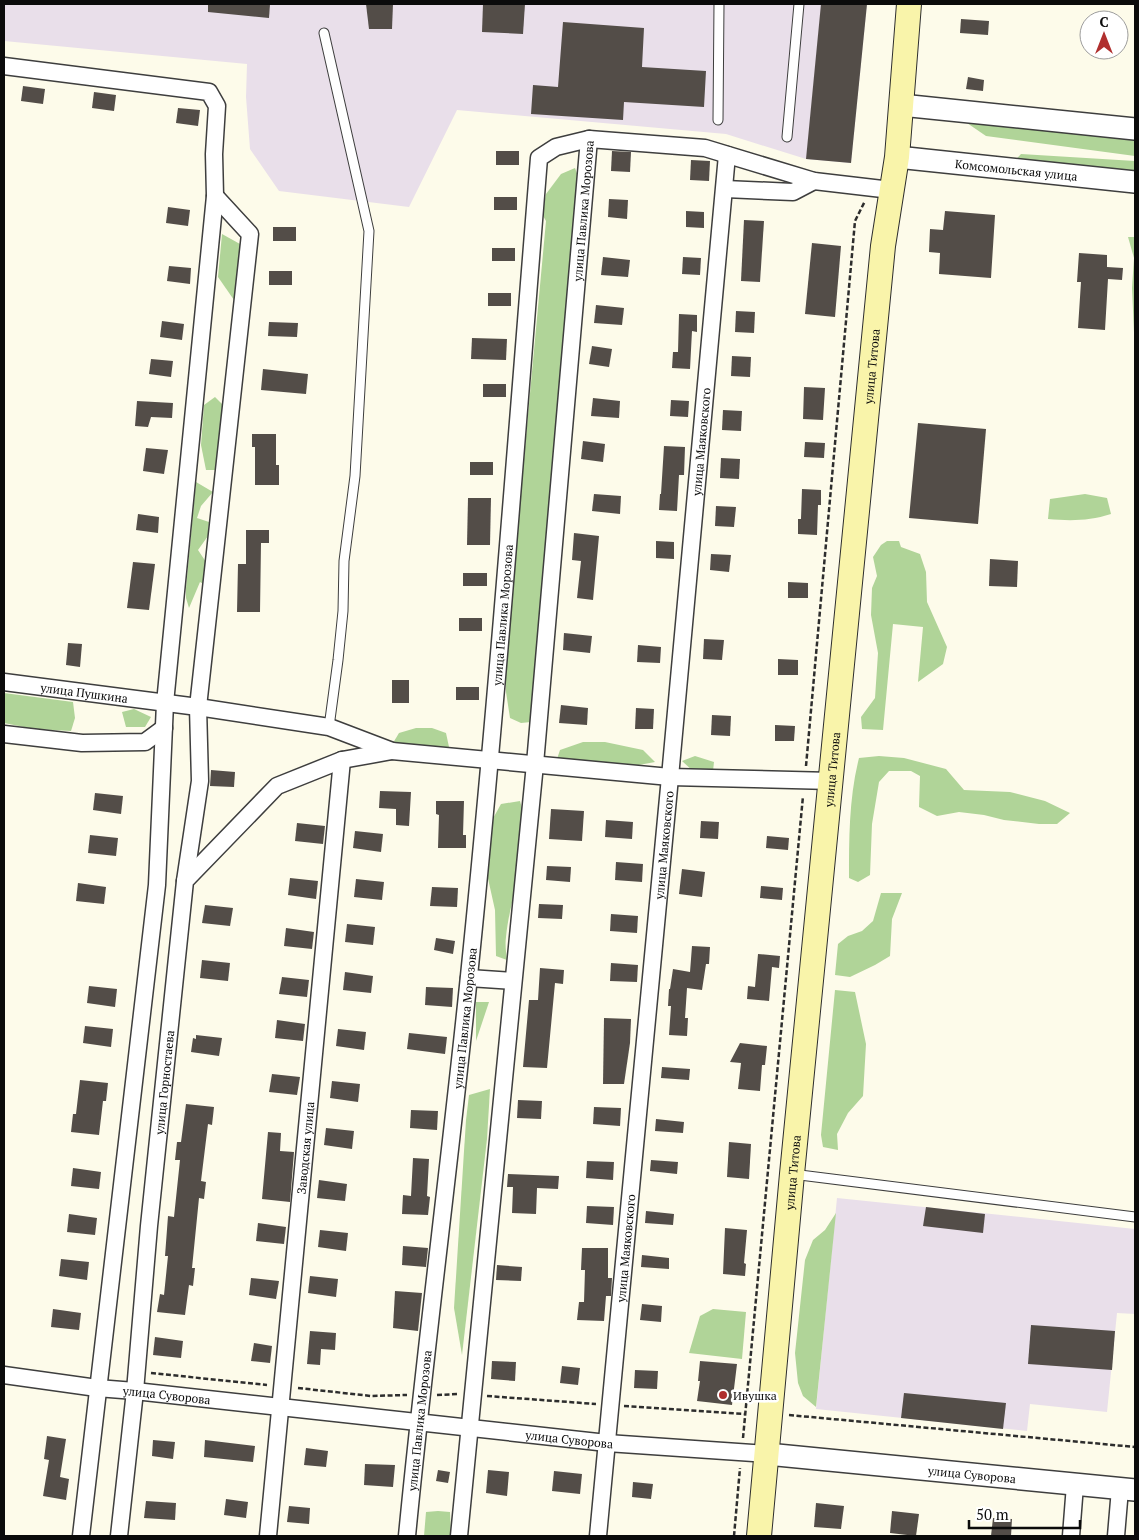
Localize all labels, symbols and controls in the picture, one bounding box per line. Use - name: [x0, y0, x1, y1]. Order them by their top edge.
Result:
- north arrow: [1079, 10, 1129, 60]
- text: С: [1099, 12, 1109, 31]
- street label: улица Павлика Морозова: [569, 140, 596, 283]
- street label: Комсомольская улица: [954, 156, 1078, 183]
- street label: улица Титова: [860, 328, 882, 406]
- street label: улица Маяковского: [688, 387, 713, 498]
- street label: улица Павлика Морозова: [489, 544, 516, 687]
- street label: улица Пушкина: [39, 679, 129, 705]
- street label: улица Титова: [820, 731, 843, 809]
- street label: улица Маяковского: [651, 790, 676, 901]
- street label: улица Павлика Морозова: [449, 947, 479, 1090]
- street label: улица Горностаева: [151, 1029, 177, 1136]
- street label: Заводская улица: [293, 1101, 317, 1195]
- street label: улица Титова: [781, 1134, 803, 1212]
- street label: улица Маяковского: [613, 1193, 638, 1304]
- street label: улица Павлика Морозова: [404, 1349, 434, 1493]
- street label: улица Суворова: [121, 1382, 212, 1407]
- place label: Ивушка: [733, 1388, 777, 1403]
- marker: Ивушка: [717, 1389, 729, 1401]
- street label: улица Суворова: [524, 1426, 614, 1451]
- street label: улица Суворова: [926, 1462, 1017, 1486]
- scale bar: [969, 1498, 1080, 1530]
- text: 50 m: [976, 1504, 1009, 1524]

